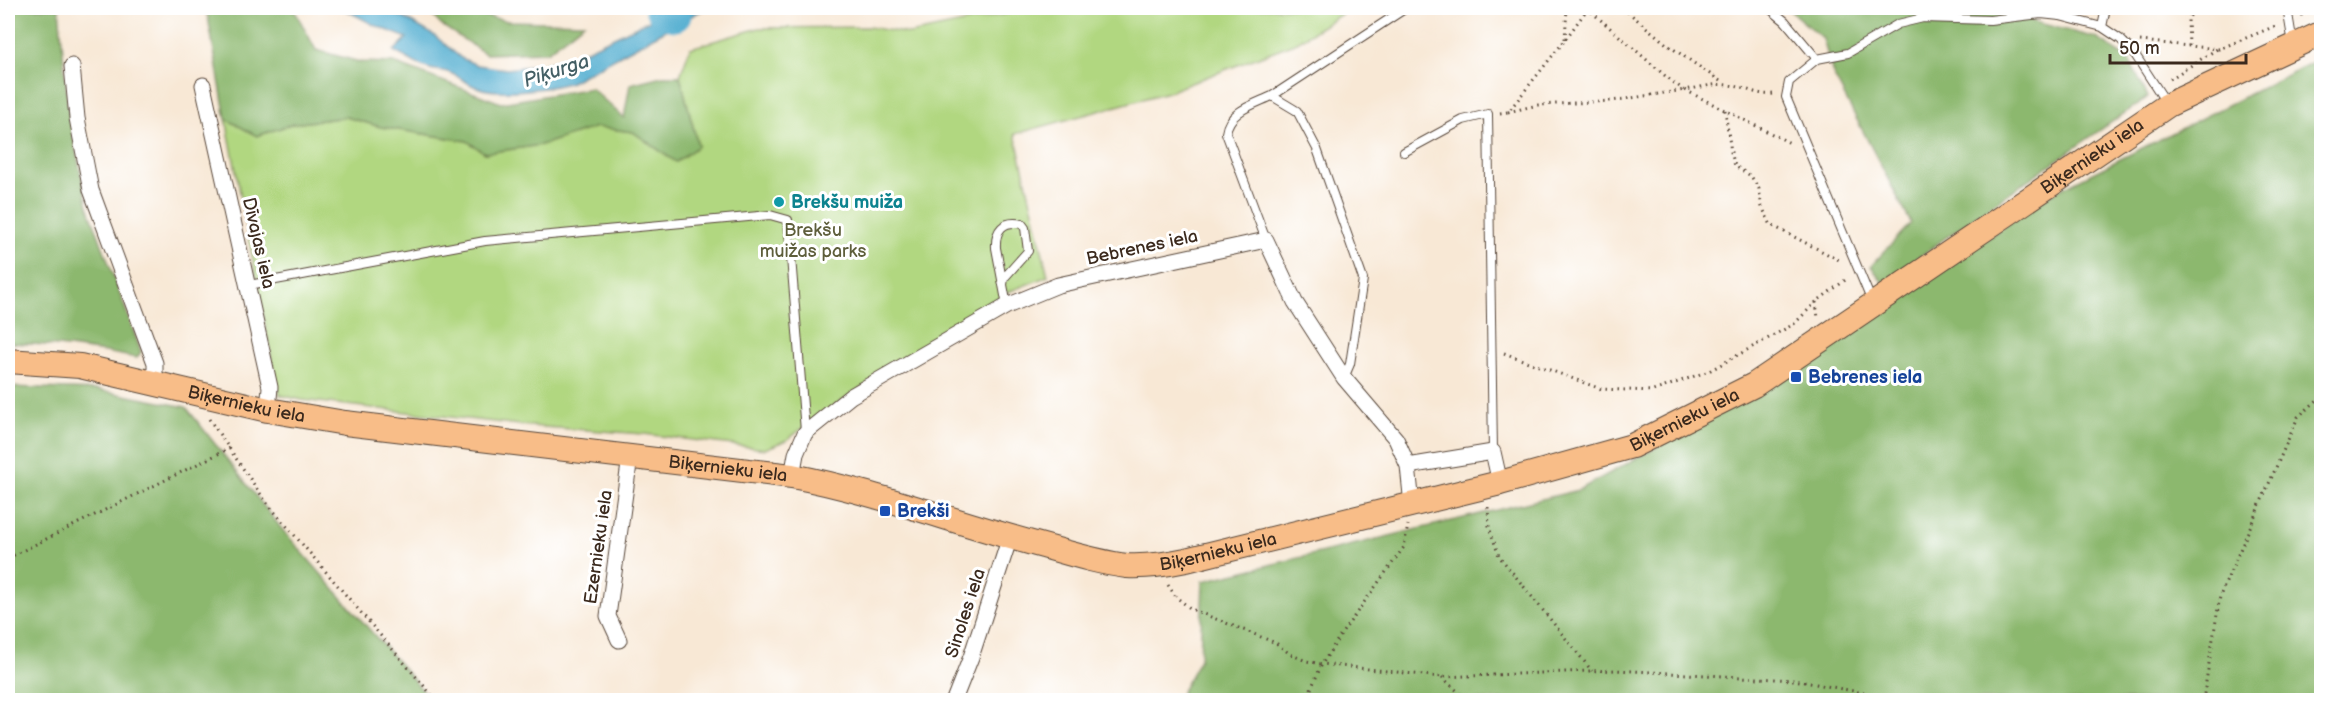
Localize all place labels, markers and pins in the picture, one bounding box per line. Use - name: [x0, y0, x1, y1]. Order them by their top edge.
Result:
- place label: Brekšu muiža: [791, 192, 903, 213]
- marker: Brekšu muiža: [772, 195, 786, 209]
- place label: Bebrenes iela: [1808, 367, 1922, 388]
- marker: Bebrenes iela: [1789, 370, 1803, 384]
- place label: Brekši: [897, 501, 950, 522]
- marker: Brekši: [878, 504, 892, 518]

